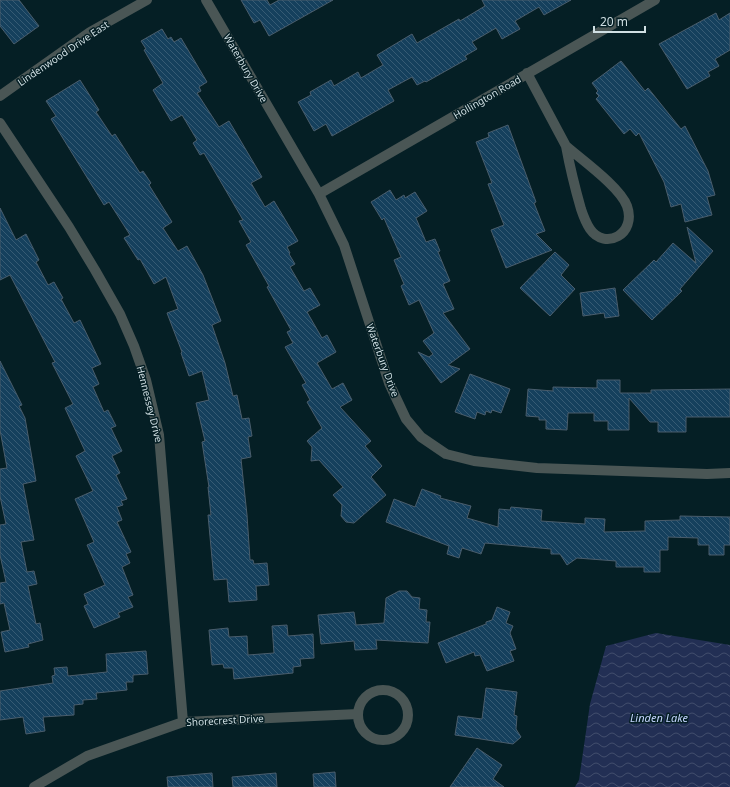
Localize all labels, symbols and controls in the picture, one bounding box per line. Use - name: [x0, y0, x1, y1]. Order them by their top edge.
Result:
- scale bar: [594, 8, 645, 34]
- text: 20 m: [600, 13, 628, 30]
- street label: Lindenwood Drive East: [14, 17, 112, 89]
- street label: Waterbury Drive: [221, 31, 271, 105]
- street label: Hollington Road: [451, 72, 523, 122]
- street label: Waterbury Drive: [363, 321, 403, 399]
- street label: Hennessey Drive: [134, 364, 166, 444]
- water label: Linden Lake: [630, 710, 688, 725]
- street label: Shorecrest Drive: [186, 711, 264, 729]

